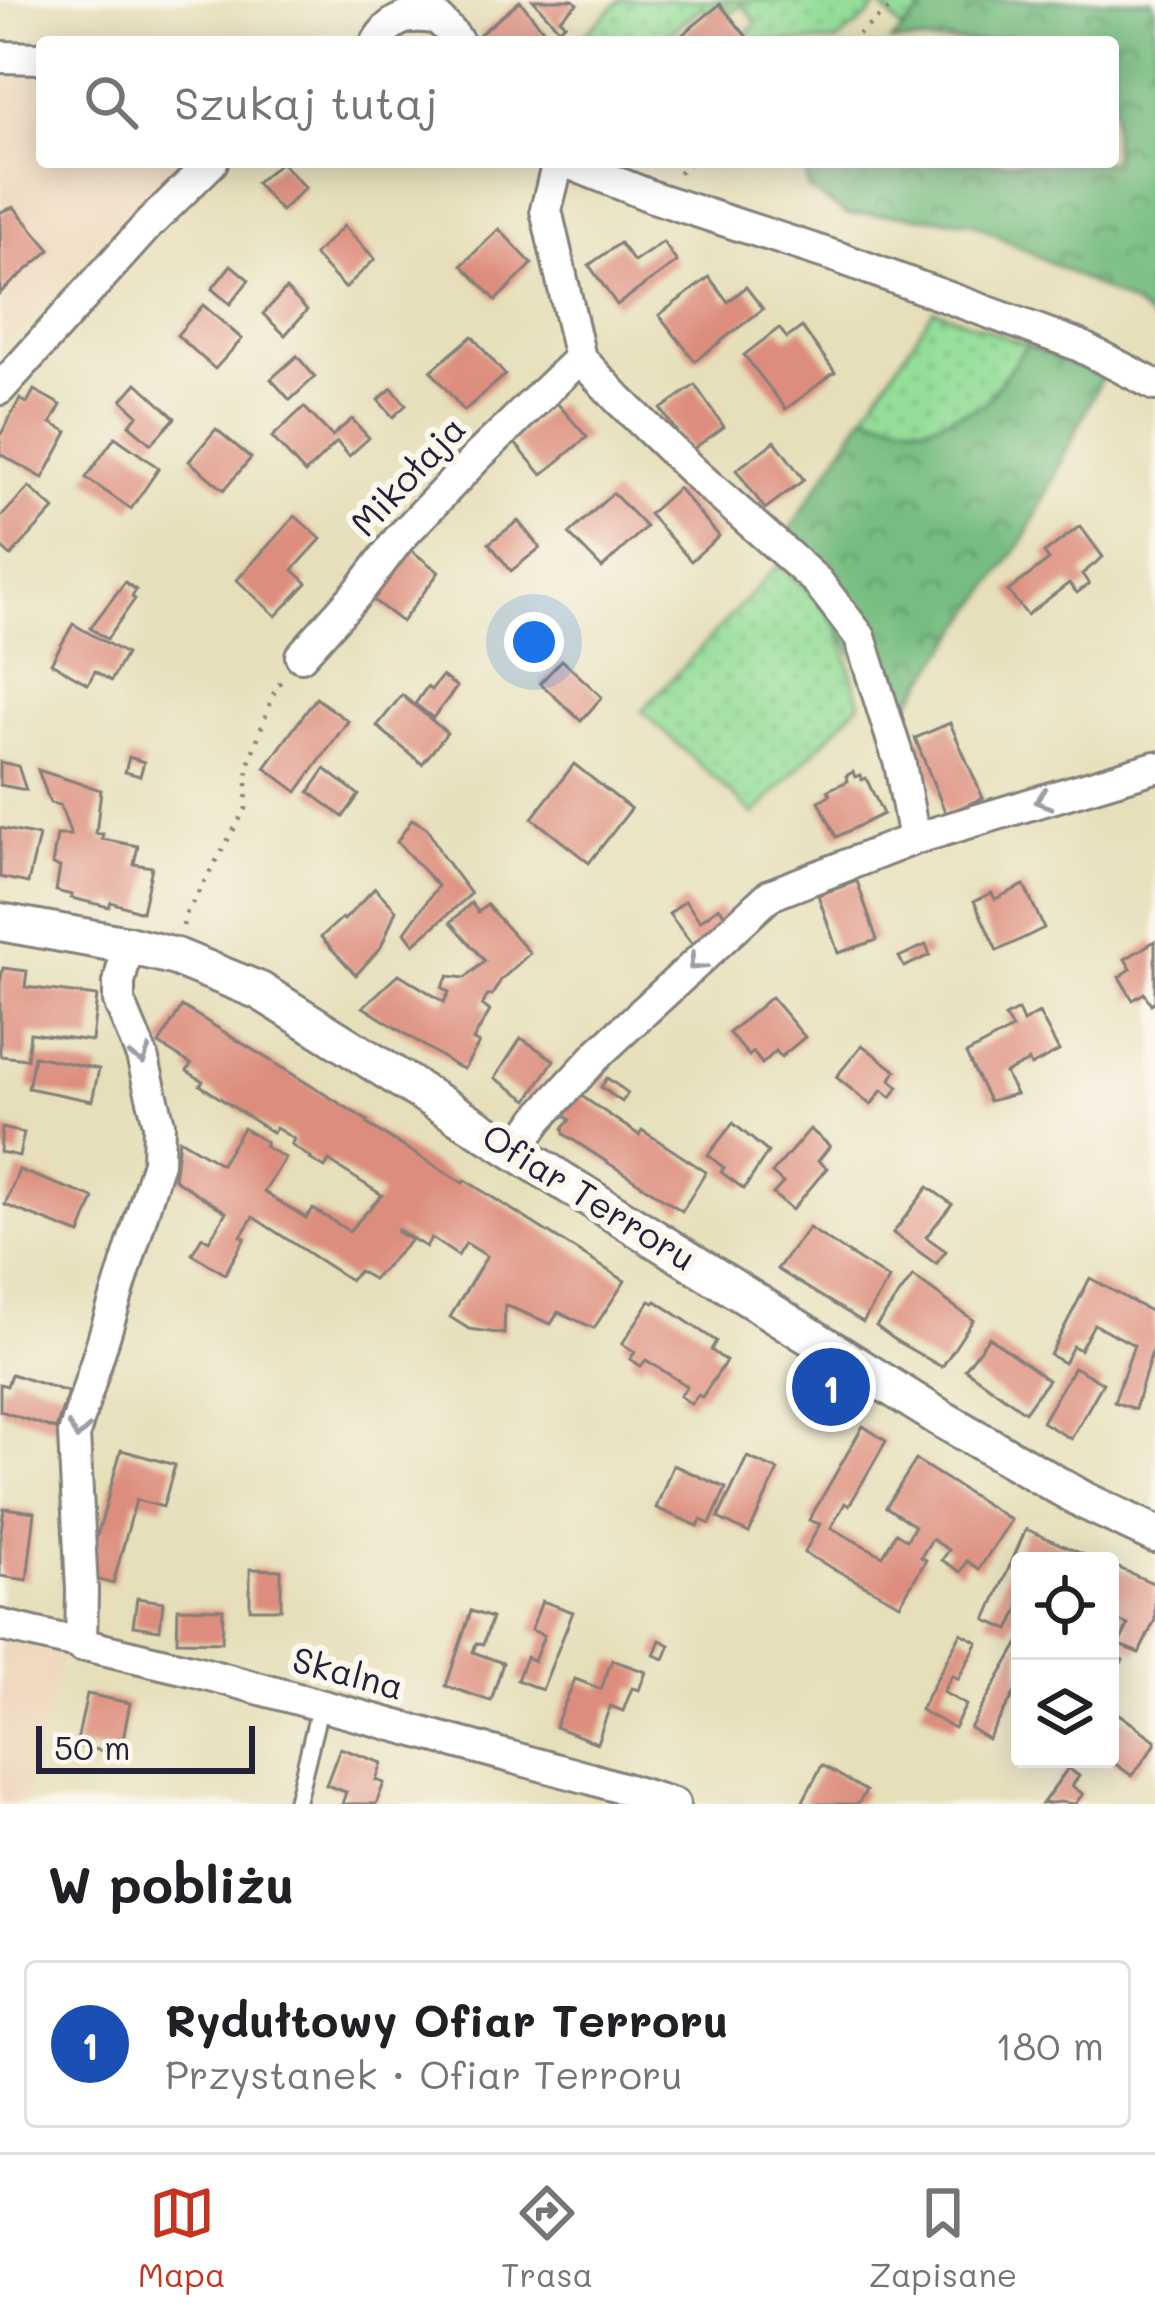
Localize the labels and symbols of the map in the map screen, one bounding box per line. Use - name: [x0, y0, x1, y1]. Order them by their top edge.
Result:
- street label: Mikołaja: [339, 405, 475, 545]
- your location: [504, 612, 564, 672]
- one-way arrow: [1033, 786, 1054, 811]
- one-way arrow: [688, 949, 709, 971]
- one-way arrow: [126, 1045, 151, 1066]
- street label: Ofiar Terroru: [474, 1111, 705, 1280]
- pin: 1: [792, 1342, 870, 1432]
- one-way arrow: [66, 1422, 92, 1441]
- street label: Skalna: [288, 1634, 409, 1709]
- scale bar: [36, 1720, 255, 1773]

